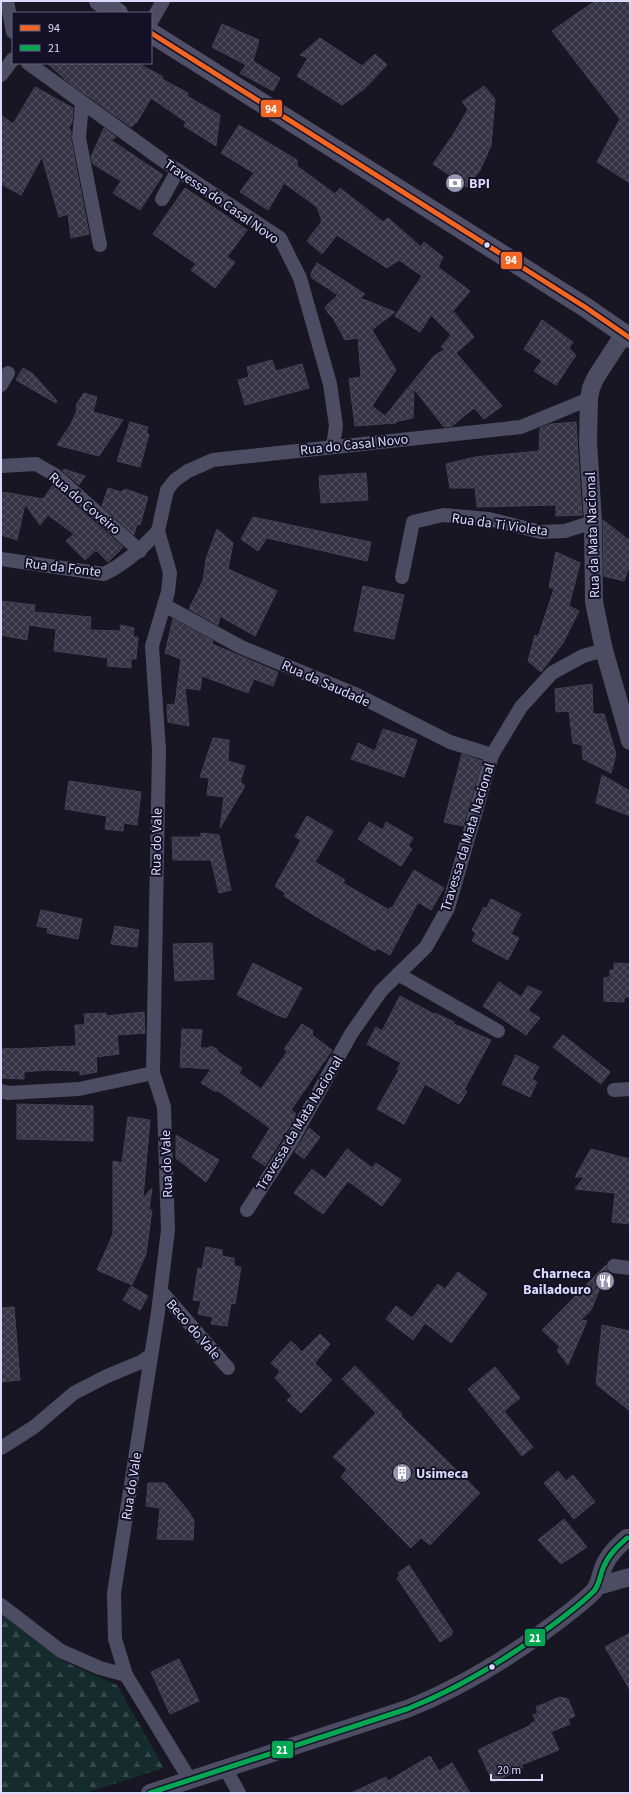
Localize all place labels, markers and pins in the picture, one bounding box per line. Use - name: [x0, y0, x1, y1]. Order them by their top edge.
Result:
- bank icon: BPI: [444, 172, 466, 194]
- place label: BPI: [469, 174, 490, 194]
- unlabelled marker: [482, 240, 492, 250]
- place label: Charneca Bailadouro: [523, 1264, 591, 1300]
- restaurant icon: Charneca Bailadouro: [594, 1270, 616, 1292]
- building icon: Usimeca: [391, 1462, 413, 1484]
- place label: Usimeca: [416, 1464, 468, 1484]
- unlabelled marker: [487, 1662, 497, 1672]

